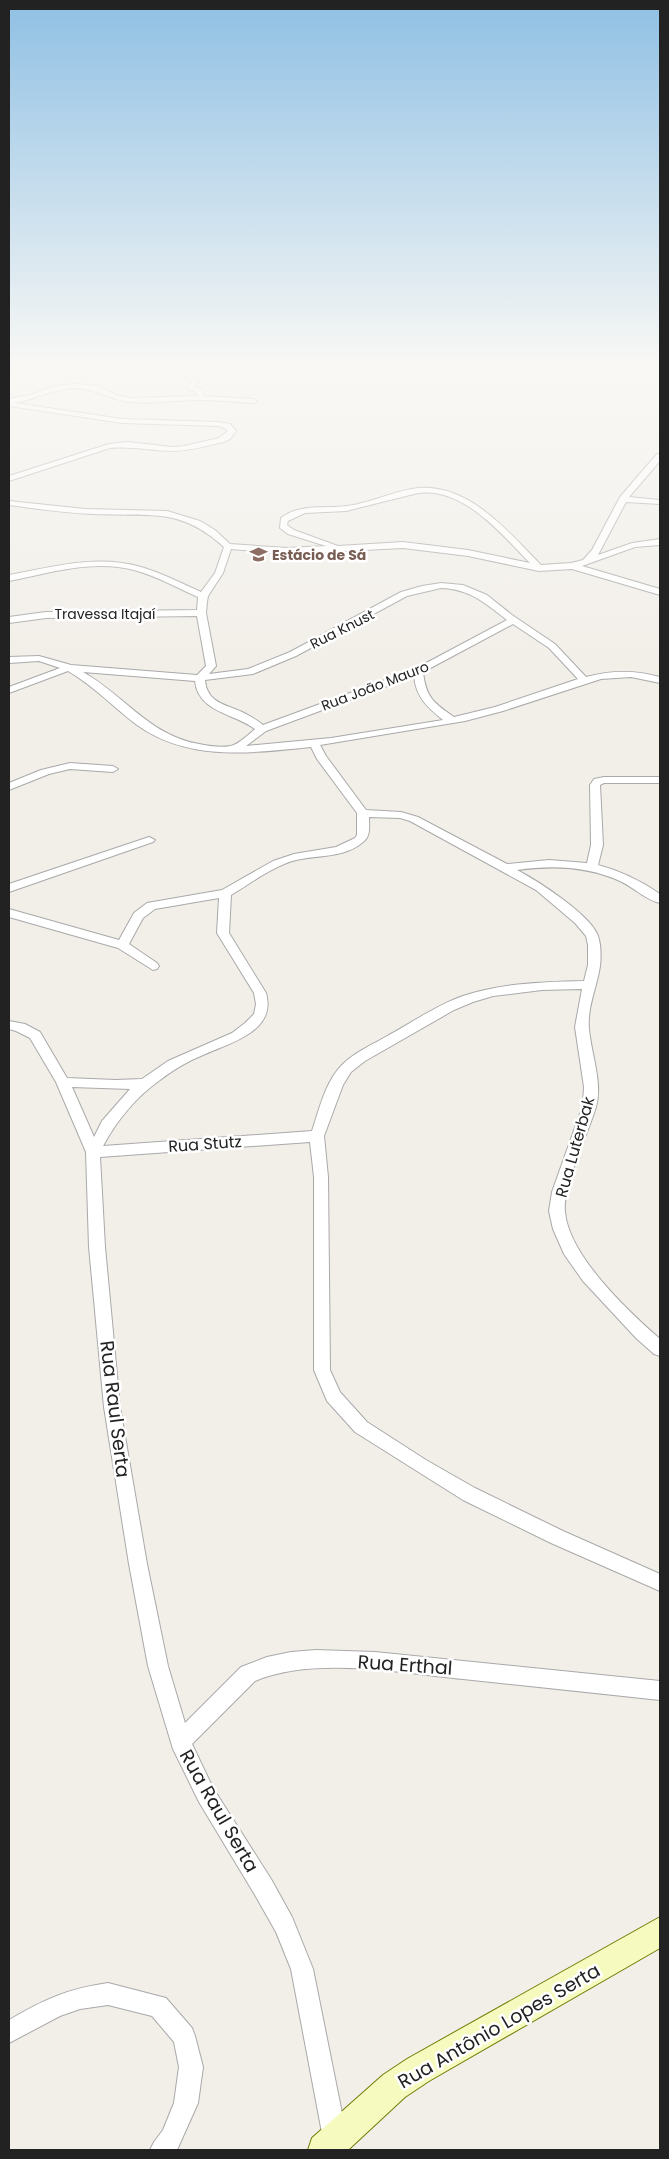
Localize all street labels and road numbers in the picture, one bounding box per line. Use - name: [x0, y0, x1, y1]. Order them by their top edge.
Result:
- street label: Travessa Itajaí: [55, 604, 156, 624]
- street label: Rua Knust: [307, 604, 377, 654]
- street label: Rua João Mauro: [318, 656, 432, 716]
- street label: Rua Luterbak: [550, 1093, 601, 1200]
- street label: Rua Stutz: [167, 1130, 243, 1158]
- street label: Rua Raul Serta: [93, 1339, 137, 1479]
- street label: Rua Erthal: [357, 1648, 453, 1682]
- street label: Rua Raul Serta: [173, 1745, 265, 1877]
- street label: Rua Antônio Lopes Serta: [393, 1957, 605, 2095]

